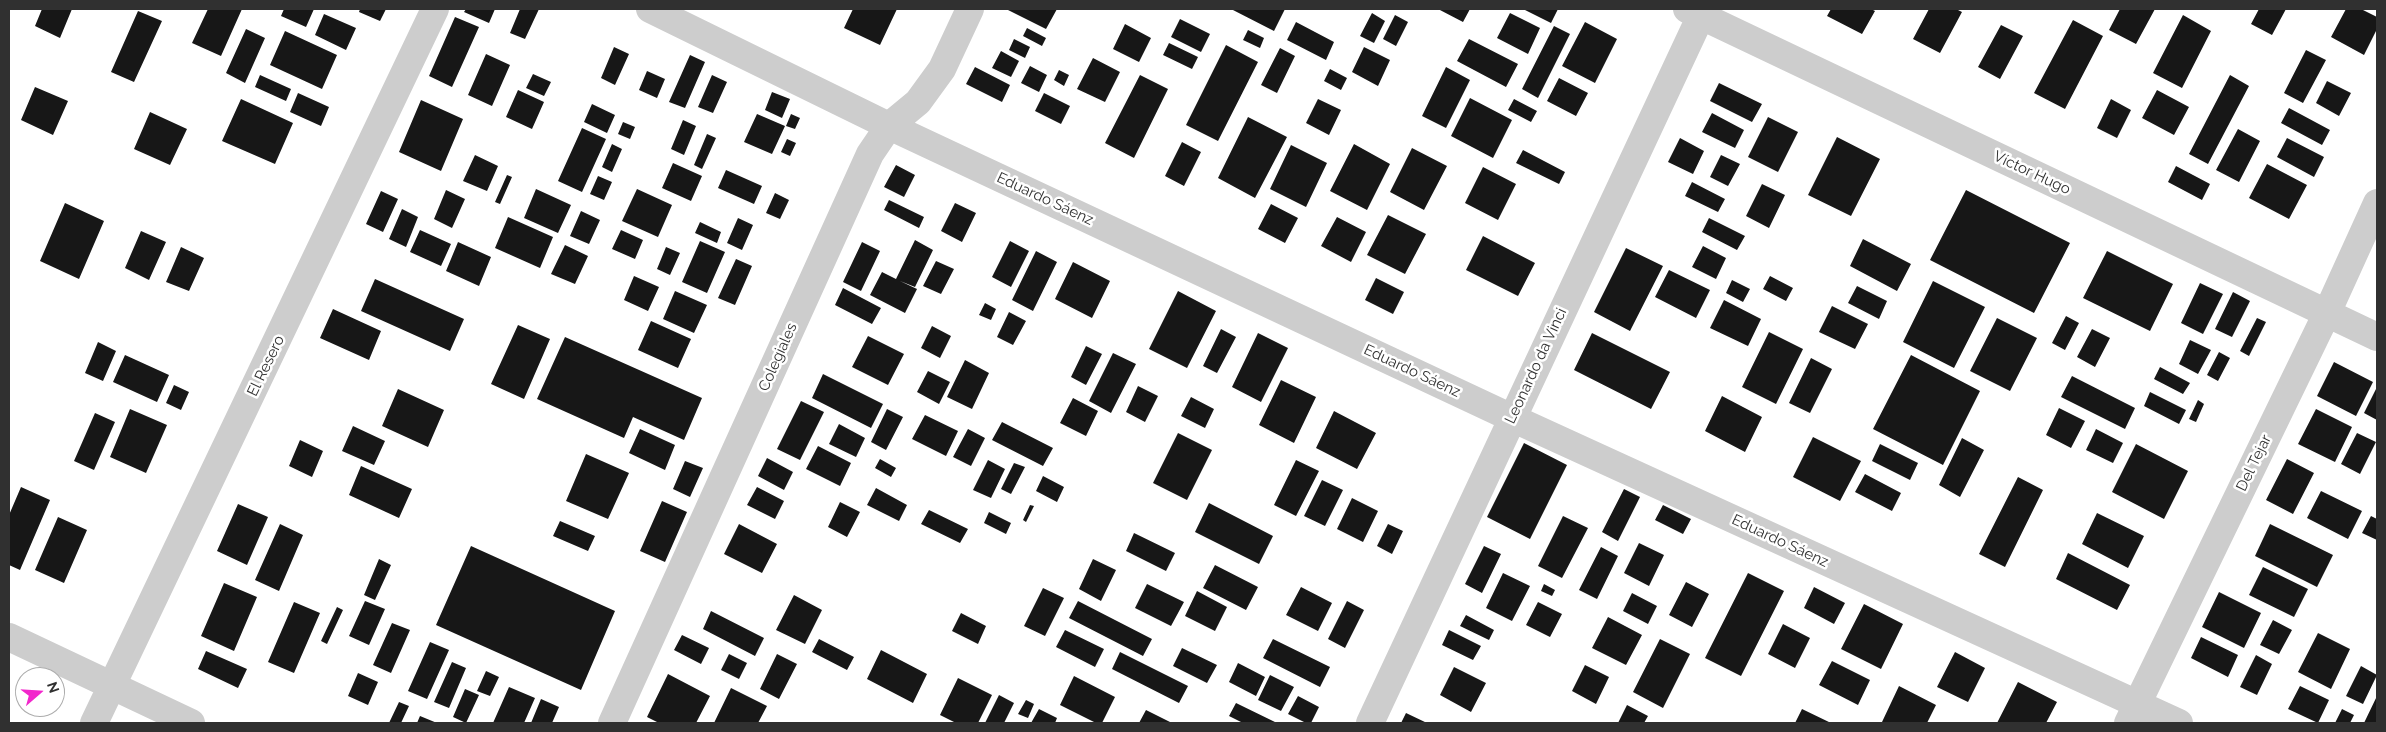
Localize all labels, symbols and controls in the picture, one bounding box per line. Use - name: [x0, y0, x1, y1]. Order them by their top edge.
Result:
- street label: Víctor Hugo: [1991, 147, 2073, 199]
- street label: Eduardo Sáenz: [994, 169, 1096, 229]
- street label: Leonardo da Vinci: [1501, 305, 1571, 427]
- street label: Colegiales: [755, 320, 801, 394]
- street label: El Resero: [244, 333, 288, 399]
- street label: Eduardo Sáenz: [1361, 341, 1463, 401]
- street label: Del Tejar: [2233, 432, 2275, 494]
- street label: Eduardo Sáenz: [1729, 511, 1831, 571]
- north arrow: [15, 667, 65, 717]
- text: N: [44, 680, 63, 695]

